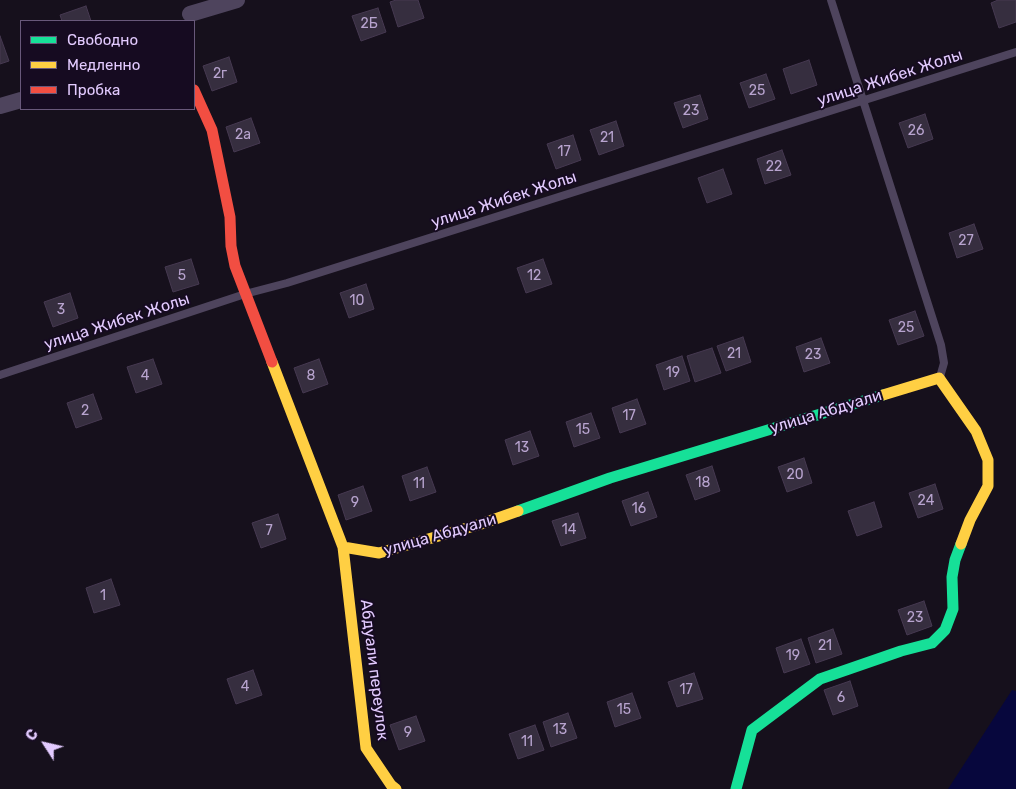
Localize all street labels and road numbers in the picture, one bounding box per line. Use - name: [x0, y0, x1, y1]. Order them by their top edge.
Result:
- street label: улица Жибек Жолы: [815, 45, 965, 111]
- street label: улица Жибек Жолы: [429, 167, 579, 233]
- street label: улица Жибек Жолы: [42, 289, 192, 355]
- street label: улица Абдуали: [768, 386, 884, 438]
- street label: улица Абдуали: [382, 510, 498, 560]
- street label: Абдуали переулок: [356, 598, 392, 742]

